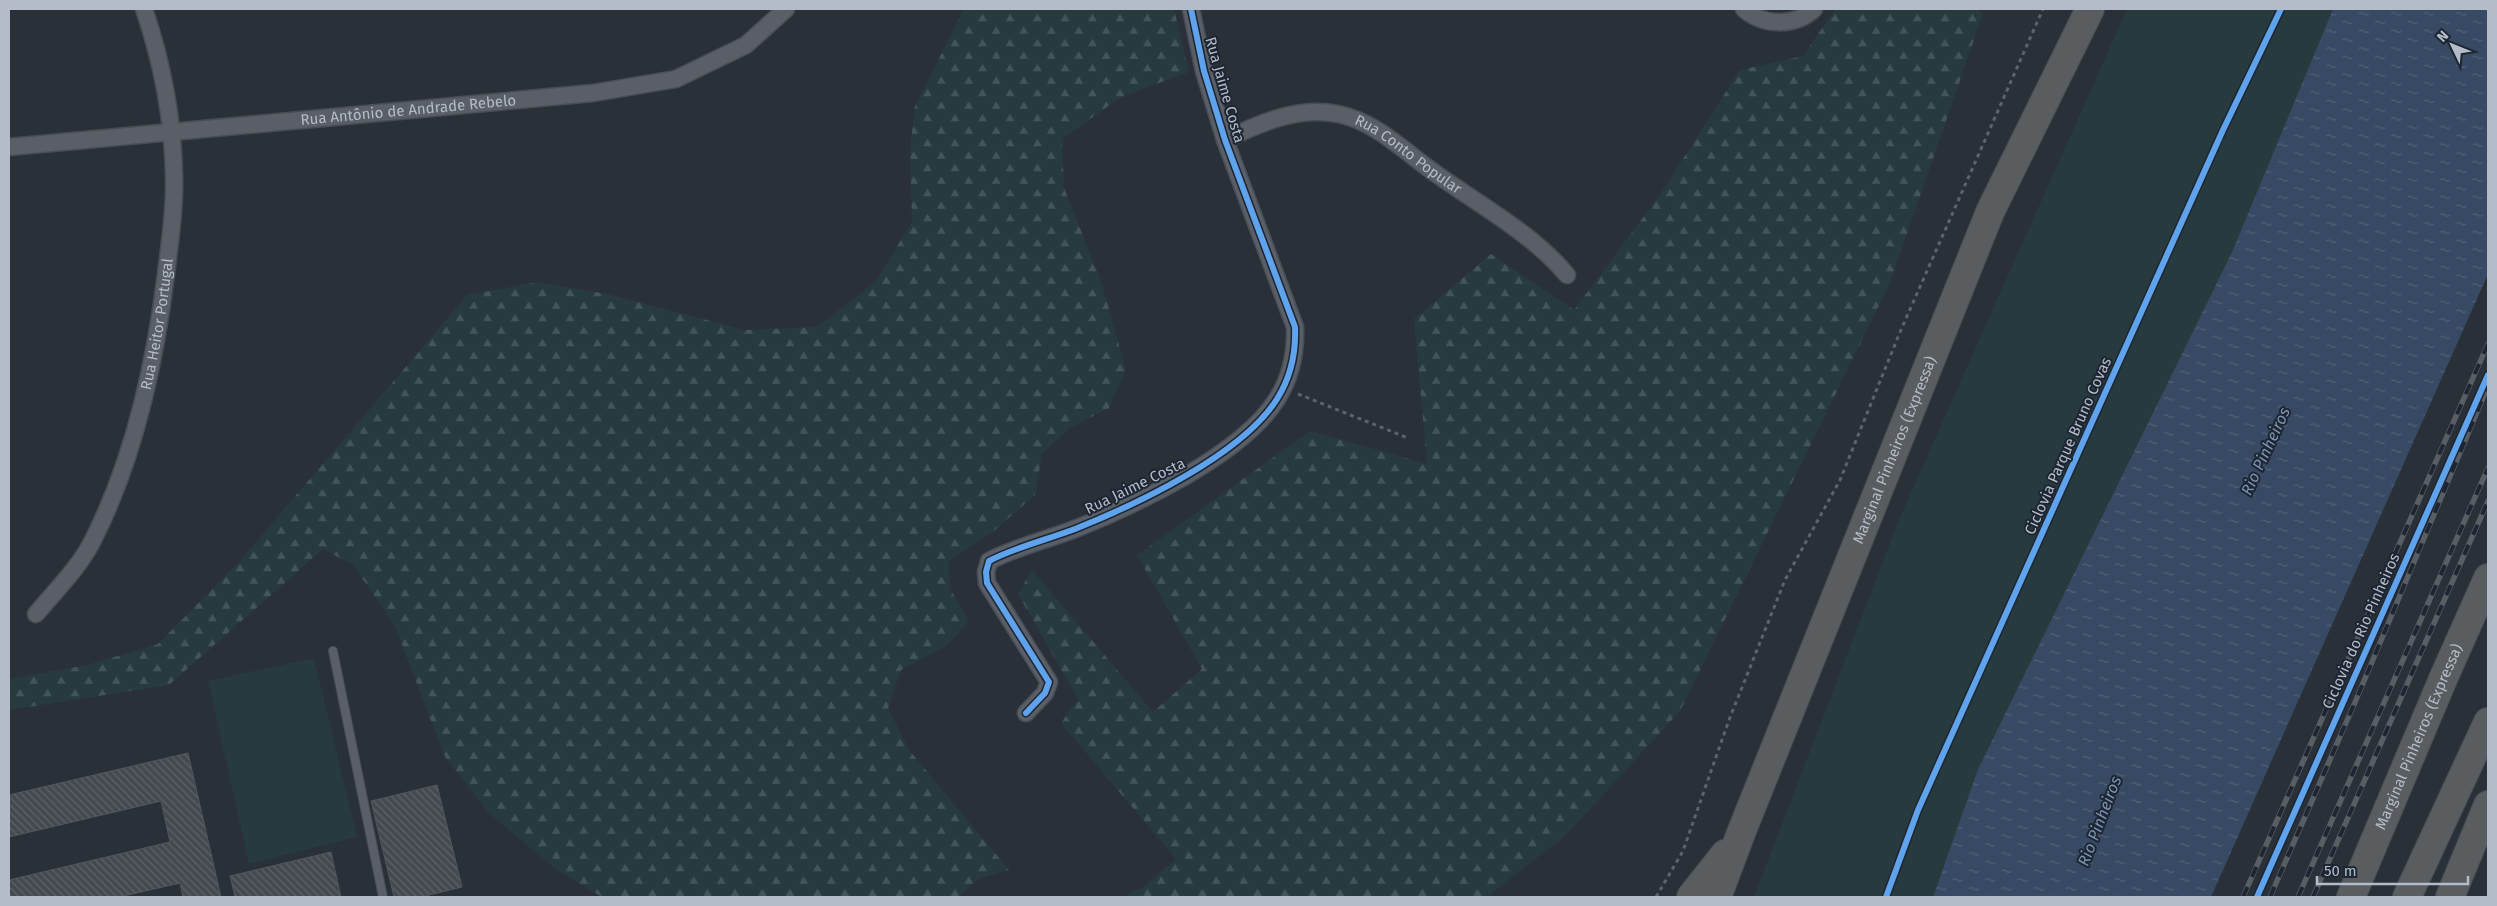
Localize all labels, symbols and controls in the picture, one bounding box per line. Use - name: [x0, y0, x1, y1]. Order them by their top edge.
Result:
- north arrow: [2427, 20, 2477, 70]
- text: N: [2433, 27, 2452, 46]
- street label: Rua Jaime Costa: [1201, 35, 1249, 145]
- street label: Rua Antônio de Andrade Rebelo: [300, 91, 517, 129]
- street label: Rua Conto Popular: [1352, 111, 1465, 198]
- street label: Rua Heitor Portugal: [137, 257, 177, 392]
- street label: Marginal Pinheiros (Expressa): [1849, 354, 1940, 546]
- street label: Ciclovia Parque Bruno Covas: [2021, 355, 2115, 537]
- water label: Rio Pinheiros: [2237, 404, 2294, 498]
- street label: Rua Jaime Costa: [1082, 454, 1188, 518]
- street label: Ciclovia do Rio Pinheiros: [2319, 550, 2403, 712]
- street label: Marginal Pinheiros (Expressa): [2371, 641, 2467, 832]
- water label: Rio Pinheiros: [2074, 774, 2125, 869]
- scale bar: [2317, 854, 2468, 886]
- text: 50 m: [2324, 862, 2357, 880]

